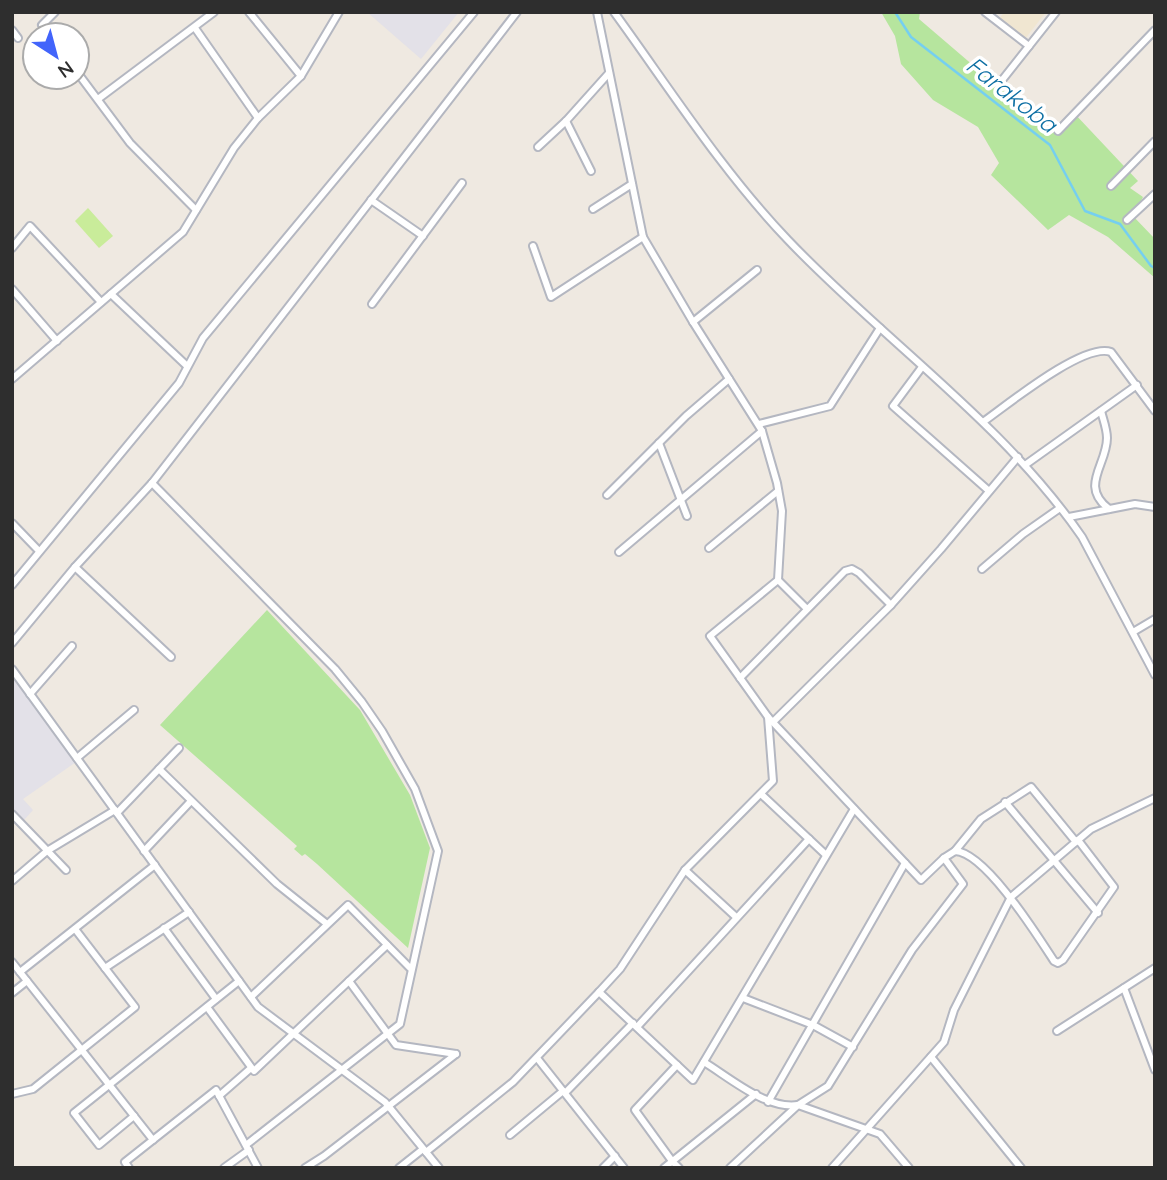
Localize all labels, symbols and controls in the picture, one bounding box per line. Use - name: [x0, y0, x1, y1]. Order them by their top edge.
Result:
- north arrow: [21, 21, 91, 91]
- water label: Farakoba: [961, 49, 1065, 140]
- text: N: [53, 56, 79, 84]

